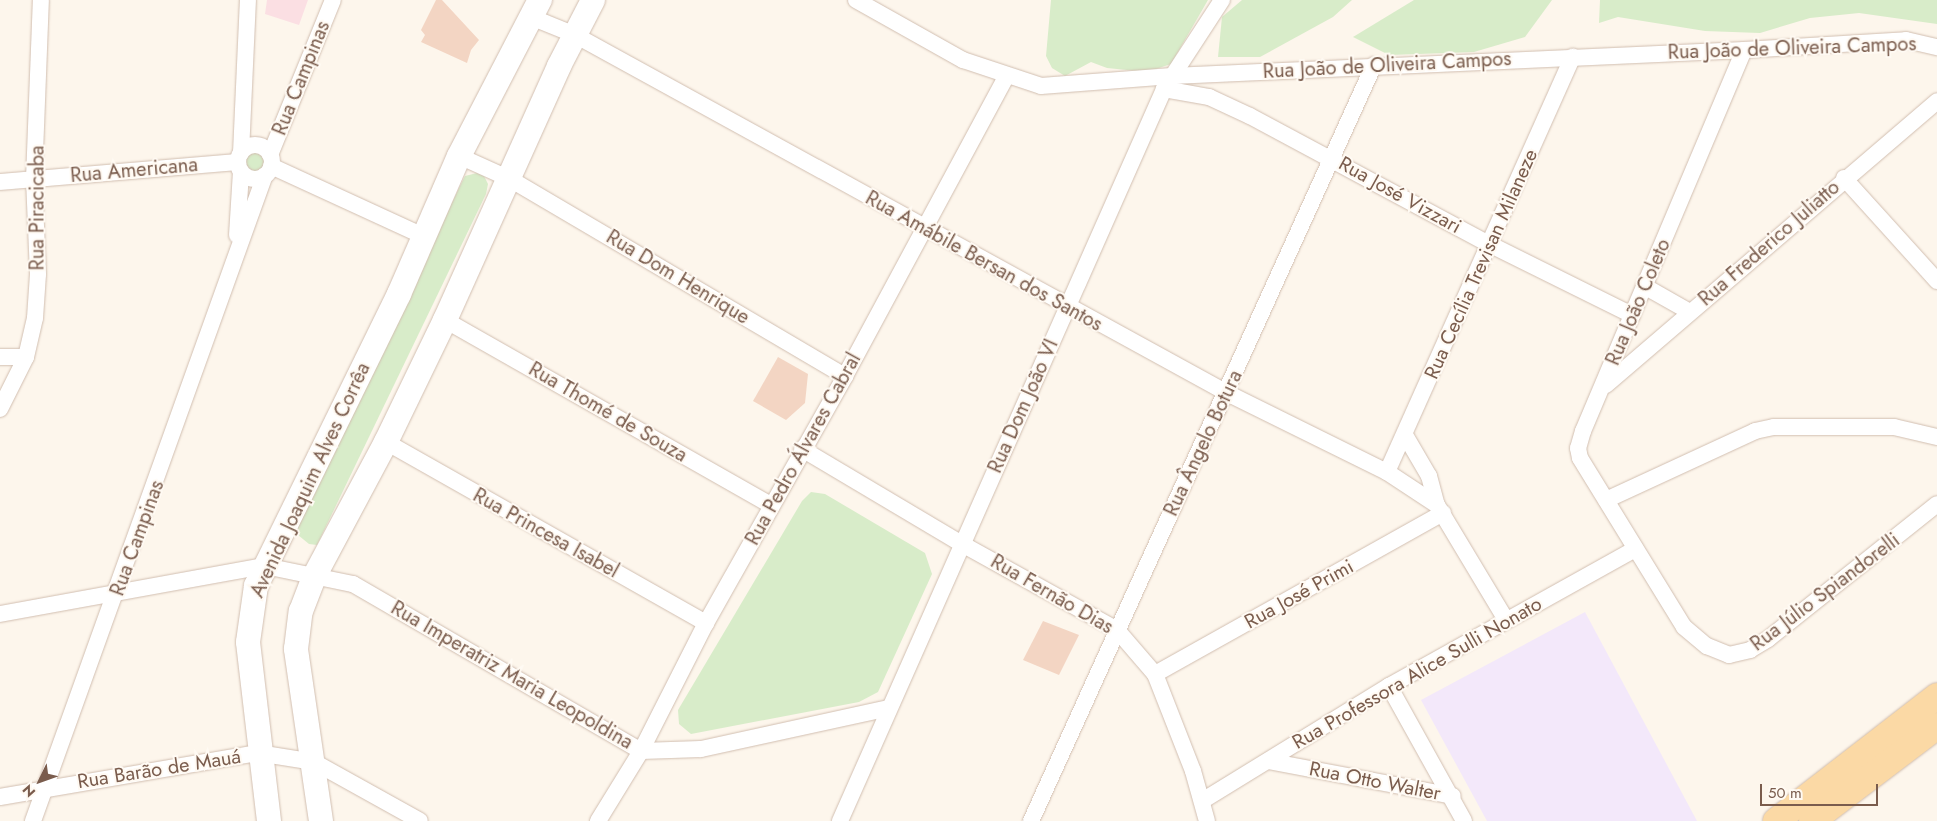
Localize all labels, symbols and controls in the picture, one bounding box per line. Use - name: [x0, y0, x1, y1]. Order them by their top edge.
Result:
- street label: Rua Campinas: [267, 17, 335, 139]
- street label: Rua João de Oliveira Campos: [1667, 32, 1917, 64]
- street label: Rua João de Oliveira Campos: [1262, 47, 1512, 83]
- street label: Rua Cecília Trevisan Milaneze: [1419, 145, 1543, 383]
- street label: Rua Piracicaba: [25, 146, 49, 270]
- street label: Rua José Vizzari: [1334, 151, 1466, 239]
- street label: Rua Americana: [69, 152, 199, 188]
- street label: Rua Frederico Juliatto: [1693, 175, 1845, 311]
- street label: Rua Amábile Bersan dos Santos: [861, 186, 1107, 336]
- street label: Rua Dom Henrique: [602, 225, 754, 329]
- street label: Rua João Coleto: [1601, 235, 1675, 369]
- street label: Rua Dom João VI: [983, 335, 1063, 477]
- street label: Rua Pedro Álvares Cabral: [740, 349, 866, 549]
- street label: Rua Thomé de Souza: [525, 357, 691, 467]
- street label: Avenida Joaquim Alves Corrêa: [245, 359, 375, 601]
- street label: Rua Ângelo Botura: [1159, 366, 1247, 520]
- street label: Rua Campinas: [105, 477, 169, 599]
- street label: Rua Princesa Isabel: [469, 483, 623, 583]
- street label: Rua Júlio Spiandorelli: [1746, 528, 1904, 656]
- street label: Rua Fernão Dias: [986, 549, 1118, 639]
- street label: Rua José Primi: [1240, 554, 1358, 634]
- street label: Rua Professora Alice Sulli Nonato: [1288, 592, 1546, 754]
- street label: Rua Imperatriz Maria Leopoldina: [387, 596, 637, 754]
- street label: Rua Barão de Mauá: [75, 744, 243, 794]
- north arrow: [15, 756, 65, 806]
- street label: Rua Otto Walter: [1307, 756, 1443, 806]
- scale bar: [1762, 774, 1880, 806]
- text: N: [18, 780, 40, 802]
- text: 50 m: [1768, 782, 1802, 804]

